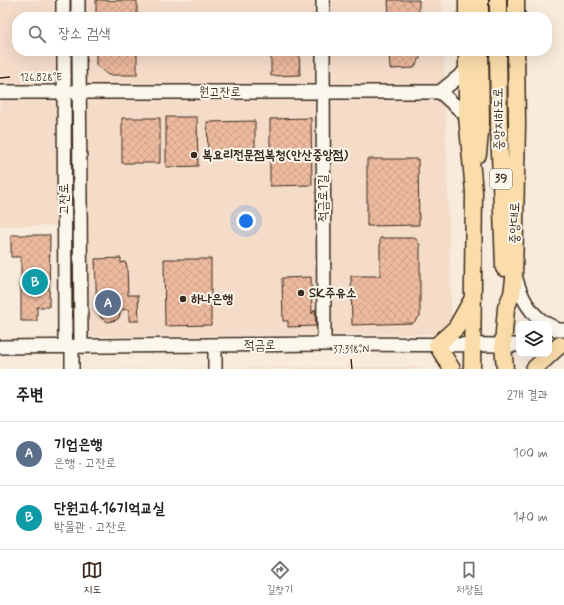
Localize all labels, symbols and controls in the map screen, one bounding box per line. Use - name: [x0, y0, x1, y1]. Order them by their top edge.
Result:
- search box: [12, 12, 552, 56]
- icon: search: [26, 23, 48, 45]
- text: 장소 검색: [58, 24, 110, 44]
- text: 126.828°E: [20, 71, 62, 85]
- street label: 원고잔로: [199, 84, 241, 101]
- street label: 중앙지하도로: [490, 87, 508, 151]
- place label: 복요리전문점복청(안산중앙점): [202, 147, 349, 164]
- marker: 복요리전문점복청(안산중앙점): [189, 150, 199, 160]
- road number: 39: [490, 169, 512, 189]
- street label: 적금로1길: [315, 174, 332, 222]
- street label: 고잔로: [56, 183, 73, 215]
- street label: 중앙대로: [506, 202, 524, 244]
- your location: [236, 211, 256, 231]
- pin: B: [22, 267, 48, 297]
- place label: SK주유소: [309, 285, 357, 302]
- pin: A: [95, 288, 121, 318]
- marker: SK주유소: [296, 288, 306, 298]
- place label: 하나은행: [191, 291, 233, 308]
- marker: 하나은행: [178, 294, 188, 304]
- map controls: [516, 321, 552, 357]
- button: layers: [516, 321, 552, 357]
- street label: 적금로: [244, 337, 276, 354]
- text: 37.318°N: [333, 343, 369, 357]
- text: 주변: [16, 384, 43, 406]
- text: 2개 결과: [507, 387, 548, 404]
- text: 기업은행: [54, 435, 102, 455]
- text: A: [25, 445, 33, 462]
- text: 100 m: [513, 445, 548, 462]
- text: 은행 · 고잔로: [54, 455, 116, 472]
- text: 단원고4.16기억교실: [54, 499, 165, 519]
- text: B: [25, 509, 33, 526]
- text: 140 m: [513, 509, 548, 526]
- text: 박물관 · 고잔로: [54, 519, 127, 536]
- tab: 지도: [81, 559, 103, 597]
- tab: 길찾기: [266, 559, 293, 597]
- tab: 저장됨: [456, 559, 483, 597]

